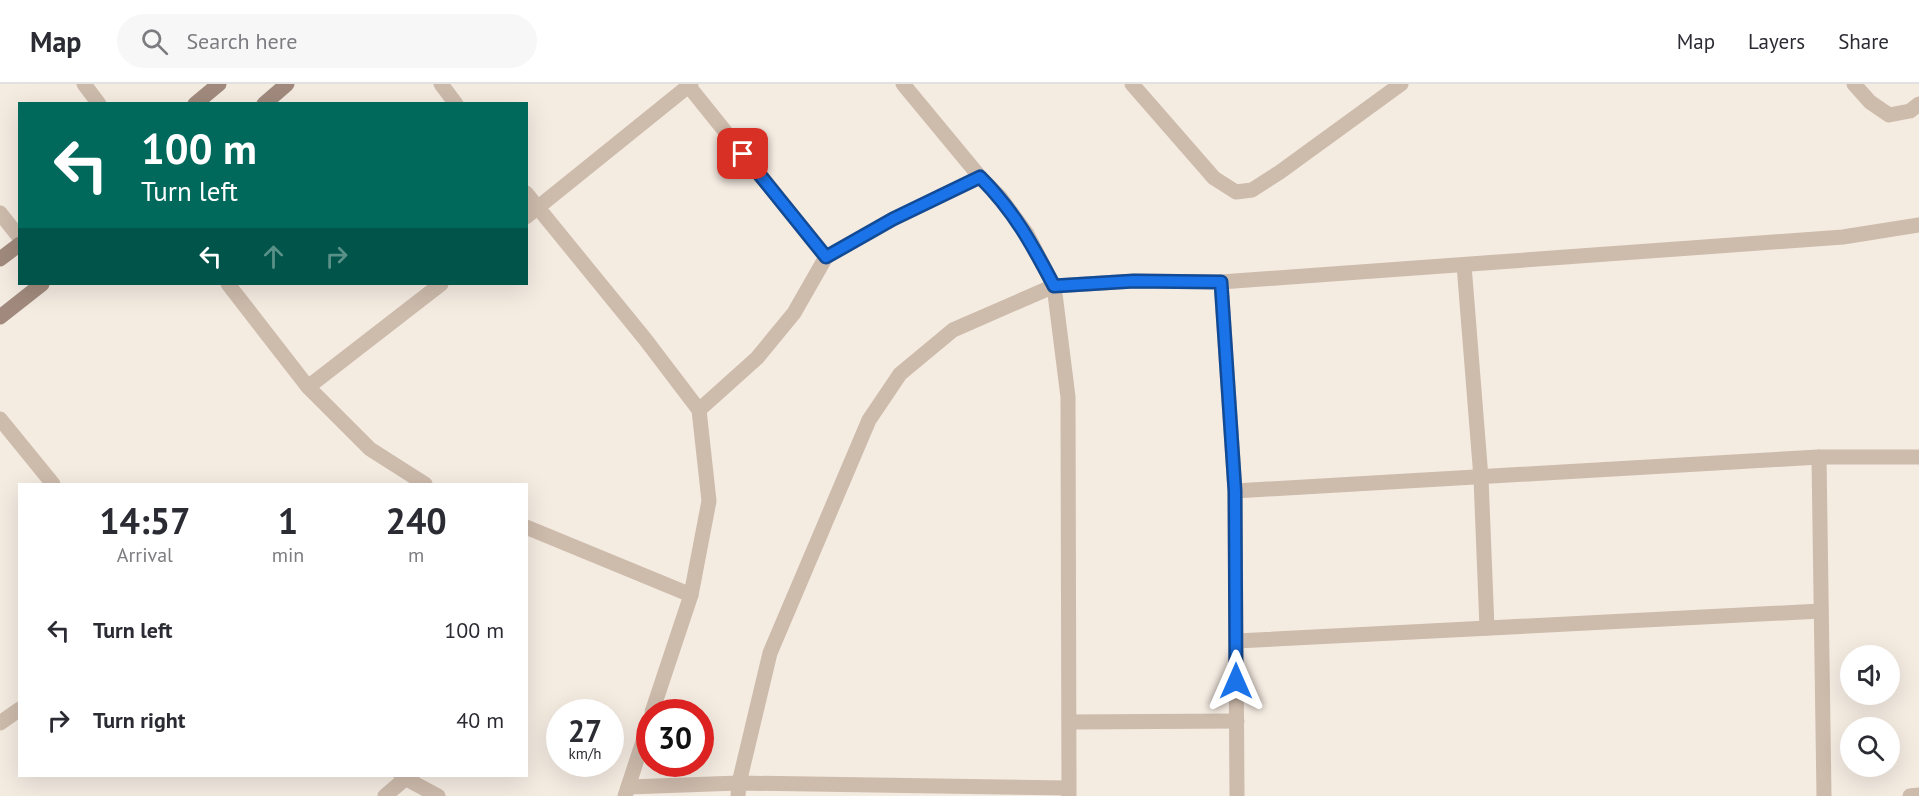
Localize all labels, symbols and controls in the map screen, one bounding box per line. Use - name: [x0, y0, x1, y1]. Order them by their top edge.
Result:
- search box: [117, 14, 537, 68]
- text: Map: [30, 23, 81, 60]
- icon: search: [138, 25, 171, 58]
- text: Search here: [186, 27, 297, 55]
- text: Map: [1677, 28, 1715, 55]
- text: Layers: [1748, 28, 1805, 55]
- text: Share: [1838, 28, 1889, 55]
- text: 100 m: [141, 121, 257, 176]
- icon: left: [42, 126, 120, 204]
- pin: [717, 128, 768, 179]
- icon: arrive: [726, 137, 759, 170]
- text: Turn left: [141, 174, 238, 208]
- icon: left: [194, 240, 227, 273]
- icon: ahead: [257, 240, 290, 273]
- icon: right: [320, 240, 353, 273]
- text: 14:57: [99, 497, 191, 544]
- text: 1: [278, 497, 298, 544]
- text: 240: [386, 497, 447, 544]
- text: Arrival: [117, 542, 173, 568]
- text: min: [272, 542, 304, 568]
- text: m: [408, 542, 424, 568]
- icon: left: [42, 614, 75, 647]
- text: Turn left: [93, 616, 173, 644]
- text: 100 m: [444, 616, 504, 644]
- map controls: [1840, 645, 1900, 777]
- button: sound: [1840, 645, 1900, 705]
- position arrow: [1204, 649, 1268, 713]
- speed limit sign: 30: [636, 699, 714, 777]
- icon: right: [42, 704, 75, 737]
- text: Turn right: [93, 706, 185, 734]
- text: 40 m: [456, 706, 504, 734]
- text: 27: [568, 711, 602, 750]
- button: search: [1840, 717, 1900, 777]
- text: km/h: [569, 744, 601, 763]

